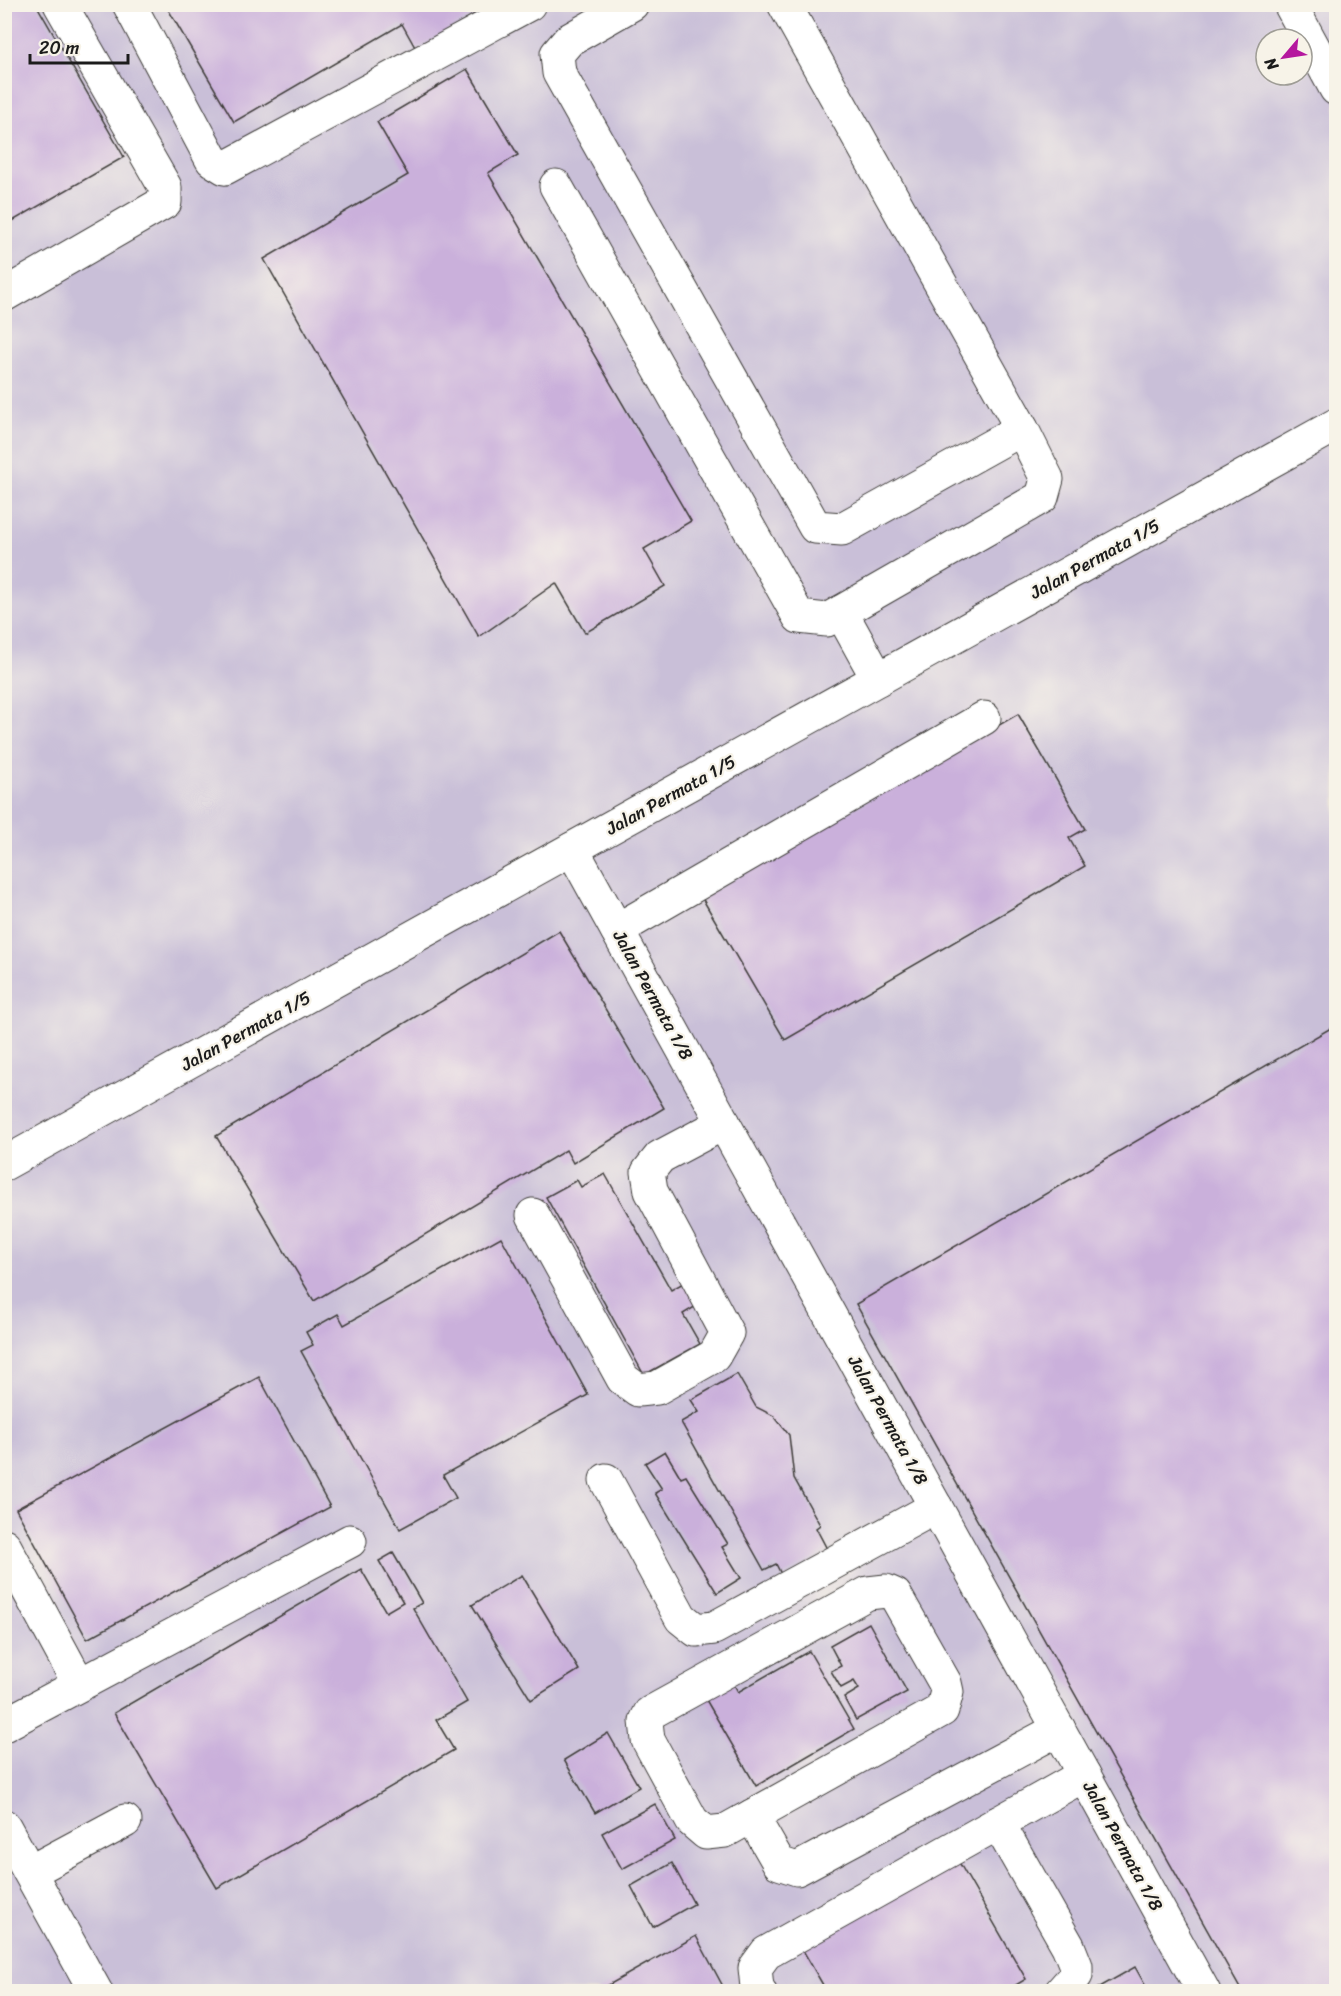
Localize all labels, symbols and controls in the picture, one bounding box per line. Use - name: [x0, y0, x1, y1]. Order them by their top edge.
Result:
- scale bar: [30, 27, 128, 65]
- north arrow: [1254, 27, 1314, 87]
- text: 20 m: [39, 32, 79, 64]
- text: N: [1256, 51, 1287, 77]
- street label: Jalan Permata 1/5: [1023, 510, 1166, 609]
- street label: Jalan Permata 1/5: [599, 746, 742, 845]
- street label: Jalan Permata 1/8: [603, 923, 702, 1066]
- street label: Jalan Permata 1/5: [174, 982, 317, 1081]
- street label: Jalan Permata 1/8: [838, 1348, 937, 1491]
- street label: Jalan Permata 1/8: [1073, 1774, 1172, 1917]

